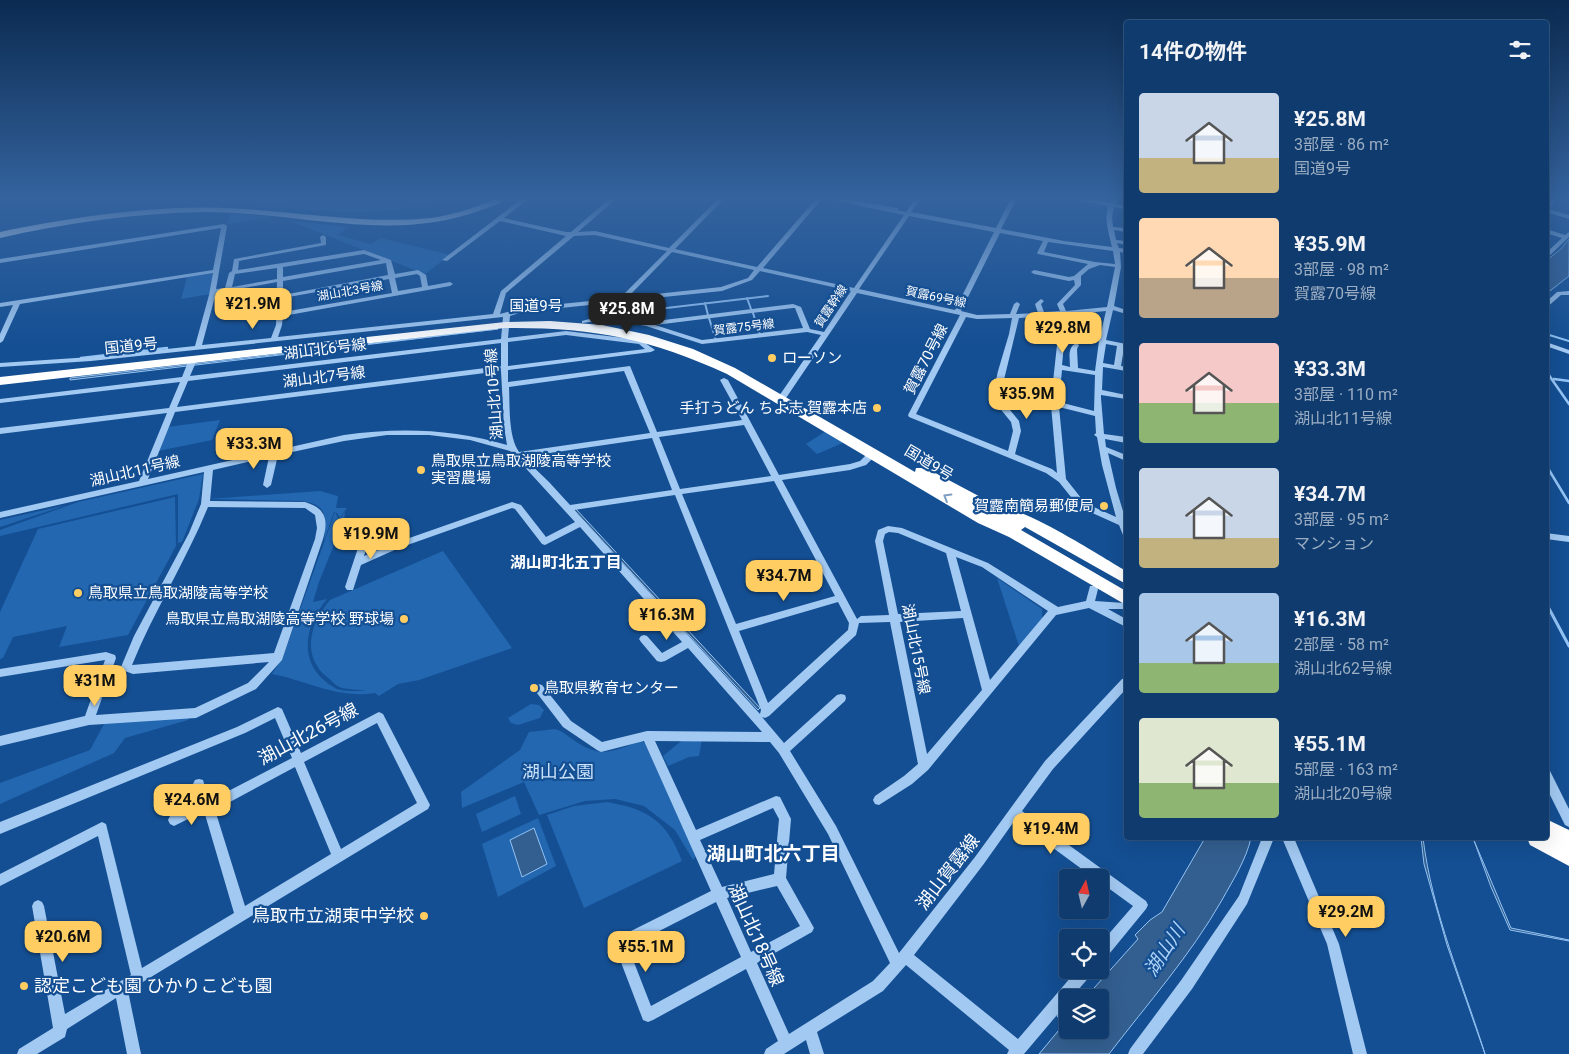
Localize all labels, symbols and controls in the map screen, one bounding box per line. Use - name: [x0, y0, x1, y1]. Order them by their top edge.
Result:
- icon: filters: [1506, 36, 1534, 64]
- text: 14件の物件: [1139, 40, 1247, 64]
- text: ¥25.8M: [1294, 107, 1366, 131]
- icon: home: [1179, 113, 1239, 173]
- text: 3部屋 · 86 m²: [1294, 135, 1389, 154]
- text: 国道9号: [1294, 159, 1351, 178]
- text: ¥35.9M: [1294, 232, 1366, 256]
- icon: home: [1179, 238, 1239, 298]
- text: 3部屋 · 98 m²: [1294, 260, 1389, 279]
- street label: 湖山北3号線: [316, 278, 384, 304]
- street label: 賀露幹線: [812, 282, 850, 330]
- street label: 賀露69号線: [904, 284, 968, 310]
- text: 賀露70号線: [1294, 284, 1376, 303]
- pin: ¥21.9M: [212, 288, 294, 330]
- pin: ¥25.8M: [586, 292, 668, 335]
- text: ¥21.9M: [226, 294, 280, 313]
- street label: 国道9号: [509, 297, 563, 315]
- text: ¥25.8M: [600, 299, 654, 318]
- pin: ¥29.8M: [1022, 312, 1104, 354]
- street label: 賀露75号線: [713, 316, 775, 338]
- text: ¥29.8M: [1036, 318, 1090, 337]
- street label: 賀露70号線: [901, 321, 951, 397]
- street label: 国道9号: [103, 334, 159, 358]
- street label: 湖山北6号線: [282, 335, 368, 363]
- street label: 湖山北10号線: [482, 348, 506, 440]
- place label: ローソン: [782, 349, 842, 367]
- marker: ローソン: [766, 352, 778, 364]
- text: ¥33.3M: [1294, 357, 1366, 381]
- street label: 湖山北7号線: [281, 363, 367, 391]
- icon: home: [1179, 363, 1239, 423]
- pin: ¥35.9M: [986, 378, 1068, 420]
- text: ¥35.9M: [1000, 384, 1054, 403]
- text: 3部屋 · 110 m²: [1294, 385, 1398, 404]
- place label: 手打うどん ちよ志 賀露本店: [680, 399, 867, 417]
- marker: 手打うどん ちよ志 賀露本店: [871, 402, 883, 414]
- text: 湖山北11号線: [1294, 409, 1392, 428]
- pin: ¥33.3M: [213, 428, 295, 470]
- text: ¥33.3M: [227, 434, 281, 453]
- street label: 国道9号: [901, 442, 957, 484]
- street label: 湖山北11号線: [88, 452, 182, 490]
- place label: 鳥取県立鳥取湖陵高等学校 実習農場: [431, 452, 611, 487]
- marker: 鳥取県立鳥取湖陵高等学校 実習農場: [415, 464, 427, 476]
- text: ¥34.7M: [1294, 482, 1366, 506]
- icon: home: [1179, 488, 1239, 548]
- one-way arrow: [943, 494, 952, 504]
- place label: 賀露南簡易郵便局: [974, 497, 1094, 515]
- marker: 賀露南簡易郵便局: [1098, 500, 1110, 512]
- text: 3部屋 · 95 m²: [1294, 510, 1389, 529]
- pin: ¥19.9M: [330, 518, 412, 560]
- text: ¥19.9M: [344, 524, 398, 543]
- text: マンション: [1294, 534, 1374, 553]
- district label: 湖山町北五丁目: [510, 553, 622, 572]
- pin: ¥34.7M: [743, 560, 825, 602]
- text: ¥34.7M: [757, 566, 811, 585]
- place label: 鳥取県立鳥取湖陵高等学校: [88, 584, 268, 602]
- marker: 鳥取県立鳥取湖陵高等学校: [72, 587, 84, 599]
- pin: ¥16.3M: [626, 598, 708, 641]
- street label: 湖山北15号線: [898, 602, 934, 696]
- text: ¥16.3M: [640, 605, 694, 624]
- text: ¥16.3M: [1294, 607, 1366, 631]
- place label: 鳥取県立鳥取湖陵高等学校 野球場: [165, 610, 394, 628]
- marker: 鳥取県立鳥取湖陵高等学校 野球場: [398, 613, 410, 625]
- icon: home: [1179, 613, 1239, 673]
- text: 2部屋 · 58 m²: [1294, 635, 1389, 654]
- text: 湖山北62号線: [1294, 659, 1392, 678]
- pin: ¥31M: [65, 664, 125, 707]
- text: ¥31M: [75, 671, 115, 690]
- place label: 鳥取県教育センター: [544, 679, 679, 697]
- marker: 鳥取県教育センター: [528, 682, 540, 694]
- street label: 湖山北26号線: [254, 698, 361, 769]
- text: ¥55.1M: [1294, 732, 1366, 756]
- icon: home: [1179, 738, 1239, 798]
- text: 5部屋 · 163 m²: [1294, 760, 1398, 779]
- park label: 湖山公園: [522, 761, 594, 782]
- pin: ¥24.6M: [151, 784, 233, 826]
- text: 湖山北20号線: [1294, 784, 1392, 803]
- text: ¥24.6M: [165, 790, 219, 809]
- pin: ¥19.4M: [1010, 812, 1092, 855]
- text: ¥19.4M: [1024, 819, 1078, 838]
- street label: 湖山賀露線: [912, 830, 984, 914]
- district label: 湖山町北六丁目: [706, 842, 840, 865]
- north arrow: [1059, 869, 1109, 919]
- map controls: [1059, 869, 1109, 1039]
- street label: 湖山北18号線: [724, 880, 788, 989]
- pin: ¥29.2M: [1305, 896, 1387, 938]
- text: ¥29.2M: [1319, 902, 1373, 921]
- place label: 鳥取市立湖東中学校: [252, 905, 414, 926]
- marker: 鳥取市立湖東中学校: [418, 910, 430, 922]
- water label: 湖山川: [1139, 918, 1191, 980]
- pin: ¥20.6M: [22, 920, 104, 963]
- text: ¥20.6M: [36, 927, 90, 946]
- button: locate: [1059, 929, 1109, 979]
- pin: ¥55.1M: [605, 930, 687, 973]
- text: ¥55.1M: [619, 937, 673, 956]
- place label: 認定こども園 ひかりこども園: [34, 975, 272, 996]
- marker: 認定こども園 ひかりこども園: [18, 980, 30, 992]
- button: layers: [1059, 989, 1109, 1039]

